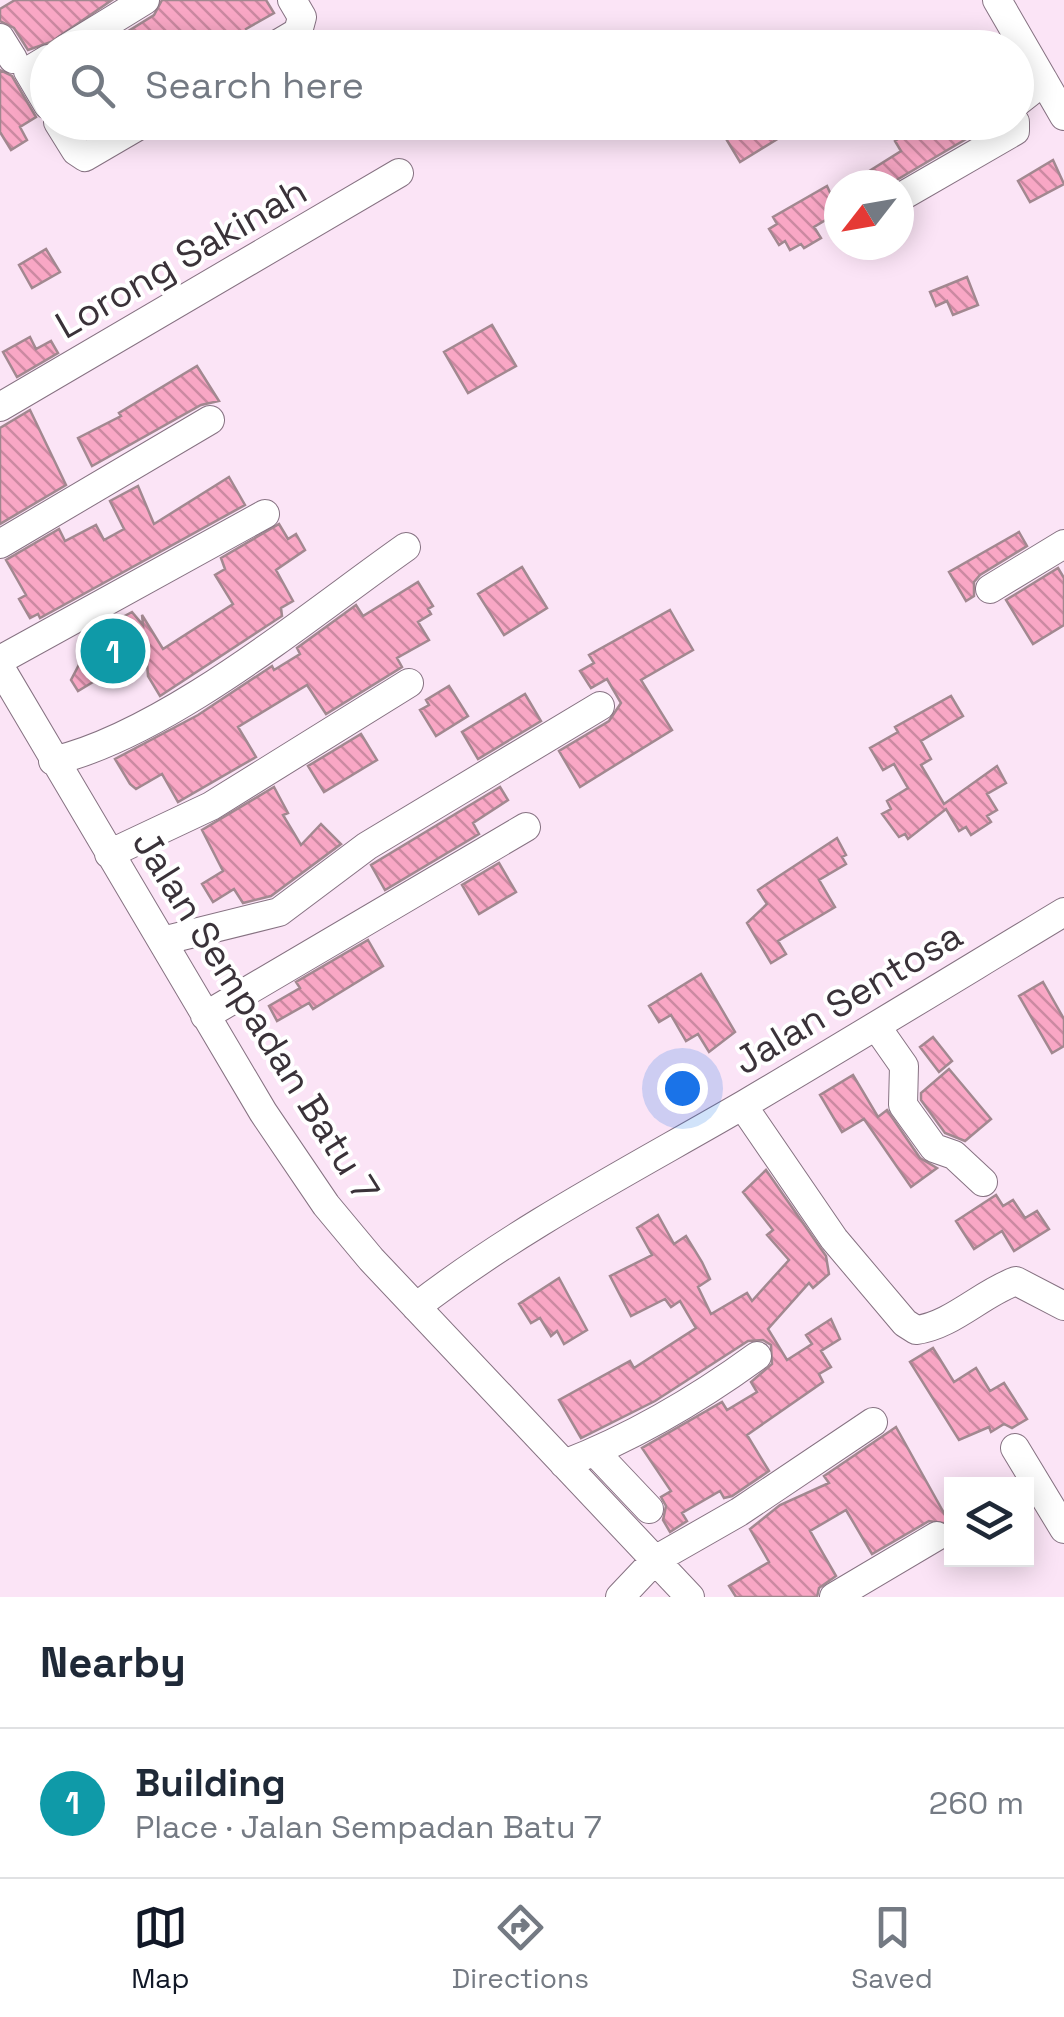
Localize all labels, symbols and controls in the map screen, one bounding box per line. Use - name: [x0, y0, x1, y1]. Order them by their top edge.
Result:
- search box: [30, 30, 1034, 140]
- icon: search: [65, 58, 120, 113]
- text: Search here: [145, 61, 364, 109]
- street label: Lorong Sakinah: [47, 167, 315, 349]
- north arrow: [824, 170, 914, 260]
- pin: 1: [80, 614, 146, 688]
- street label: Jalan Sempadan Batu 7: [122, 821, 390, 1211]
- street label: Jalan Sentosa: [725, 911, 971, 1085]
- your location: [657, 1063, 708, 1114]
- map controls: [944, 1477, 1034, 1567]
- button: layers: [944, 1477, 1034, 1567]
- text: Nearby: [40, 1636, 186, 1689]
- text: Building: [135, 1759, 286, 1807]
- text: 1: [65, 1783, 80, 1823]
- text: 260 m: [929, 1783, 1024, 1823]
- text: Place · Jalan Sempadan Batu 7: [135, 1807, 602, 1847]
- tab: Map: [131, 1900, 189, 1996]
- tab: Directions: [452, 1900, 589, 1996]
- tab: Saved: [851, 1900, 933, 1996]

